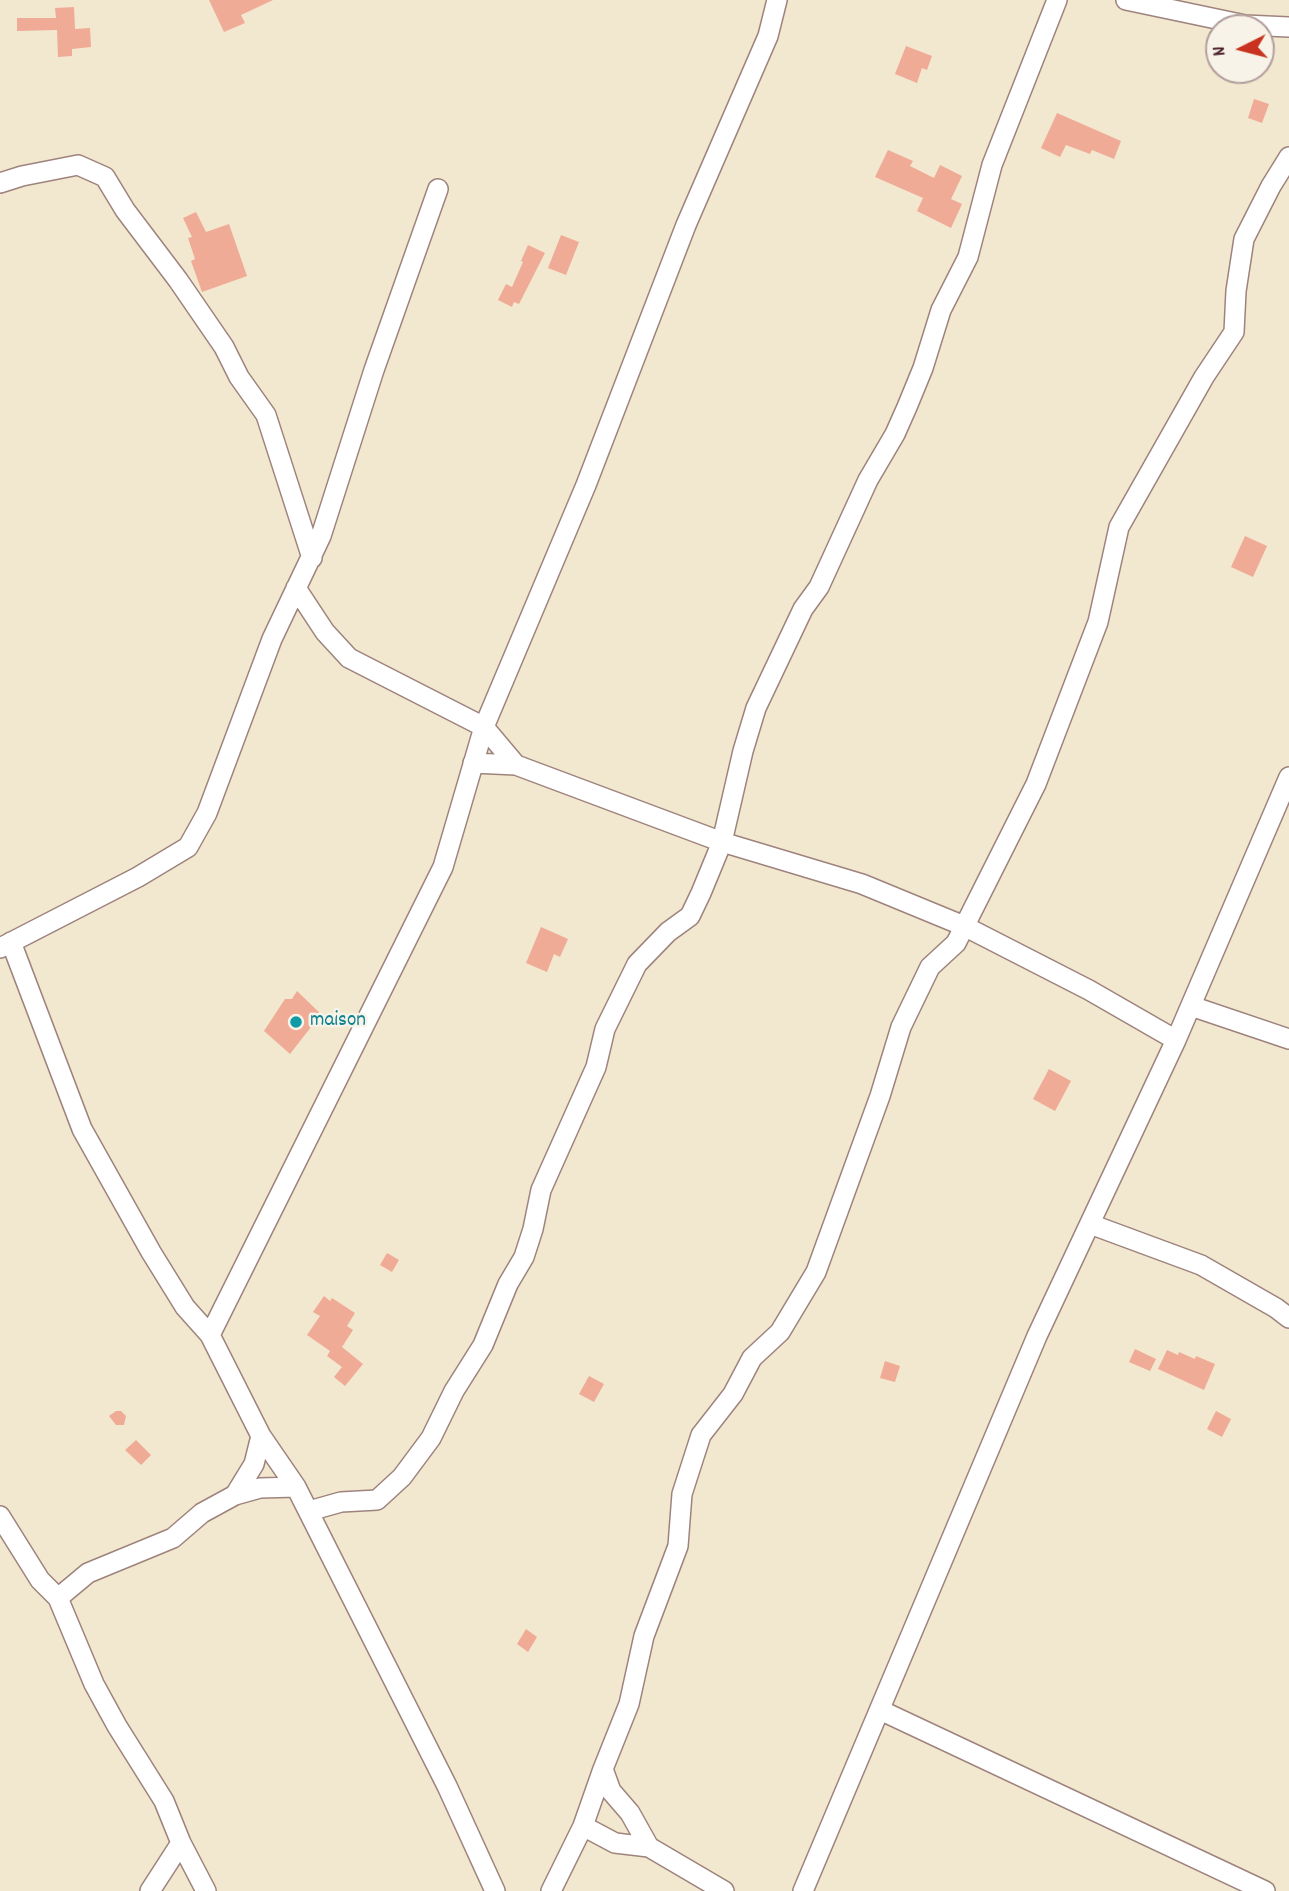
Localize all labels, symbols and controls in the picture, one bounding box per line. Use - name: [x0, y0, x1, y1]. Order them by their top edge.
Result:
- north arrow: [1205, 14, 1275, 84]
- text: N: [1207, 45, 1235, 57]
- place label: maison: [310, 1009, 366, 1035]
- marker: maison: [288, 1014, 304, 1030]

